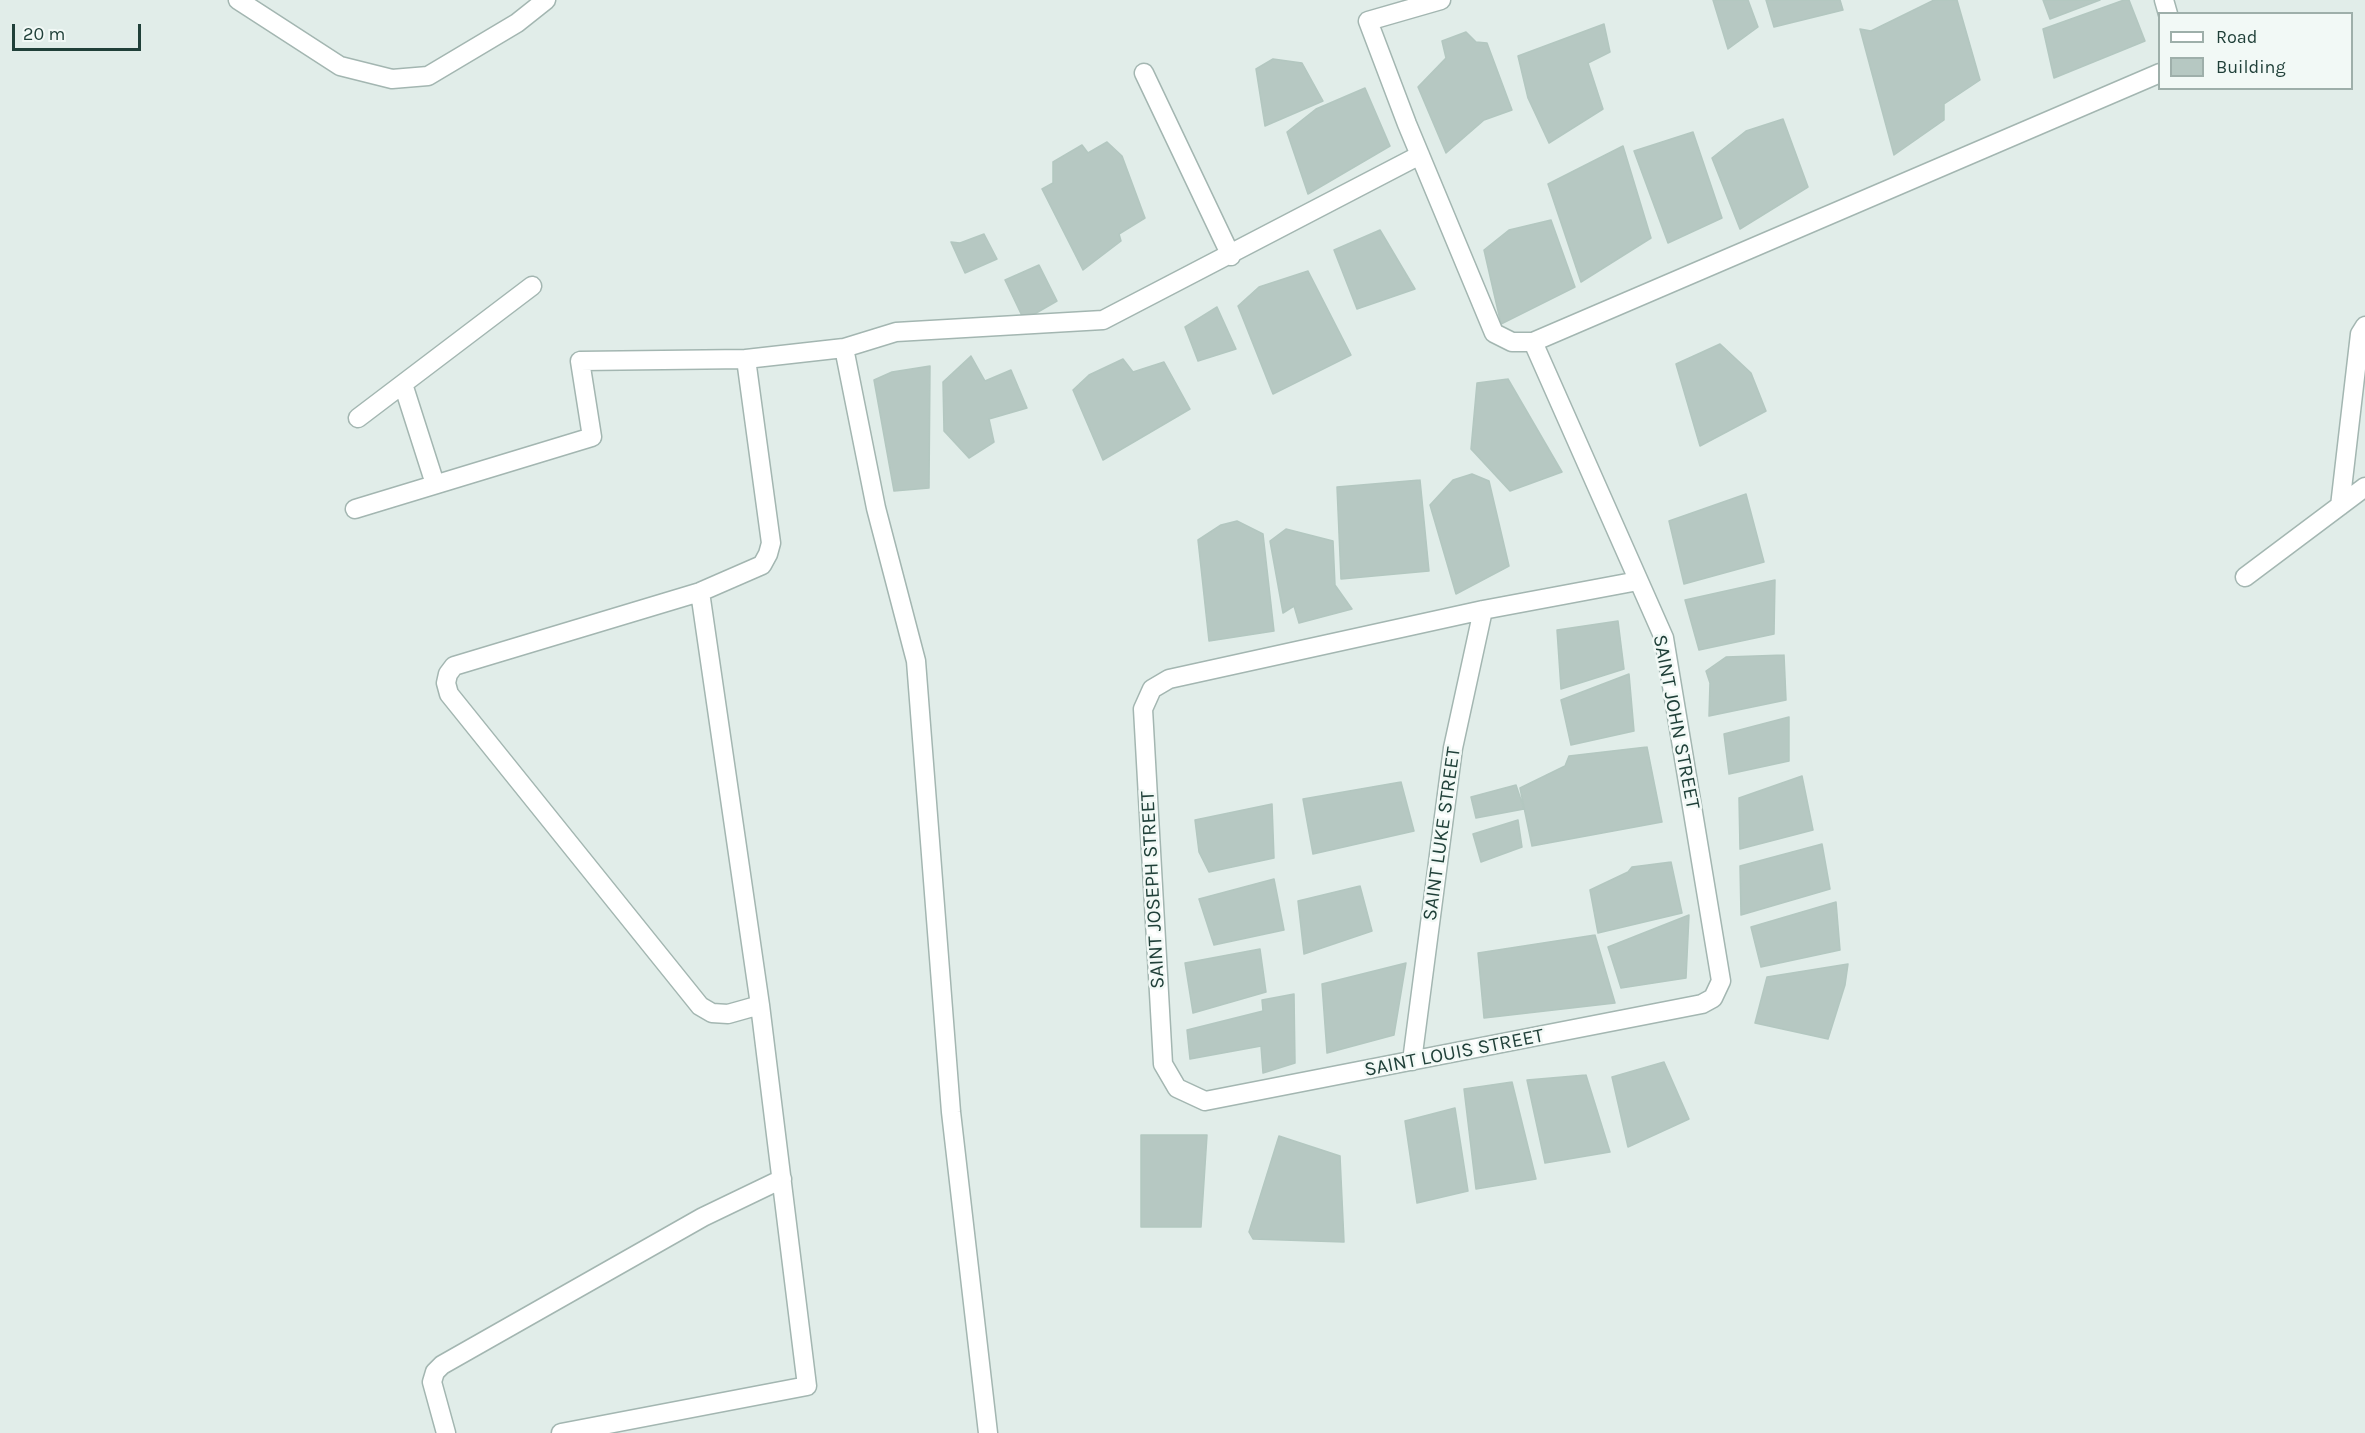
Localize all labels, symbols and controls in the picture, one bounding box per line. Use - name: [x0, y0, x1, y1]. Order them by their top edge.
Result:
- scale bar: [15, 12, 144, 50]
- legend: [2158, 12, 2353, 90]
- text: 20 m: [23, 23, 65, 45]
- text: Road: [2216, 26, 2257, 48]
- text: Building: [2216, 56, 2286, 78]
- street label: SAINT JOHN STREET: [1647, 633, 1705, 811]
- street label: SAINT LUKE STREET: [1418, 746, 1466, 922]
- street label: SAINT JOSEPH STREET: [1136, 791, 1170, 989]
- street label: SAINT LOUIS STREET: [1362, 1024, 1546, 1082]

